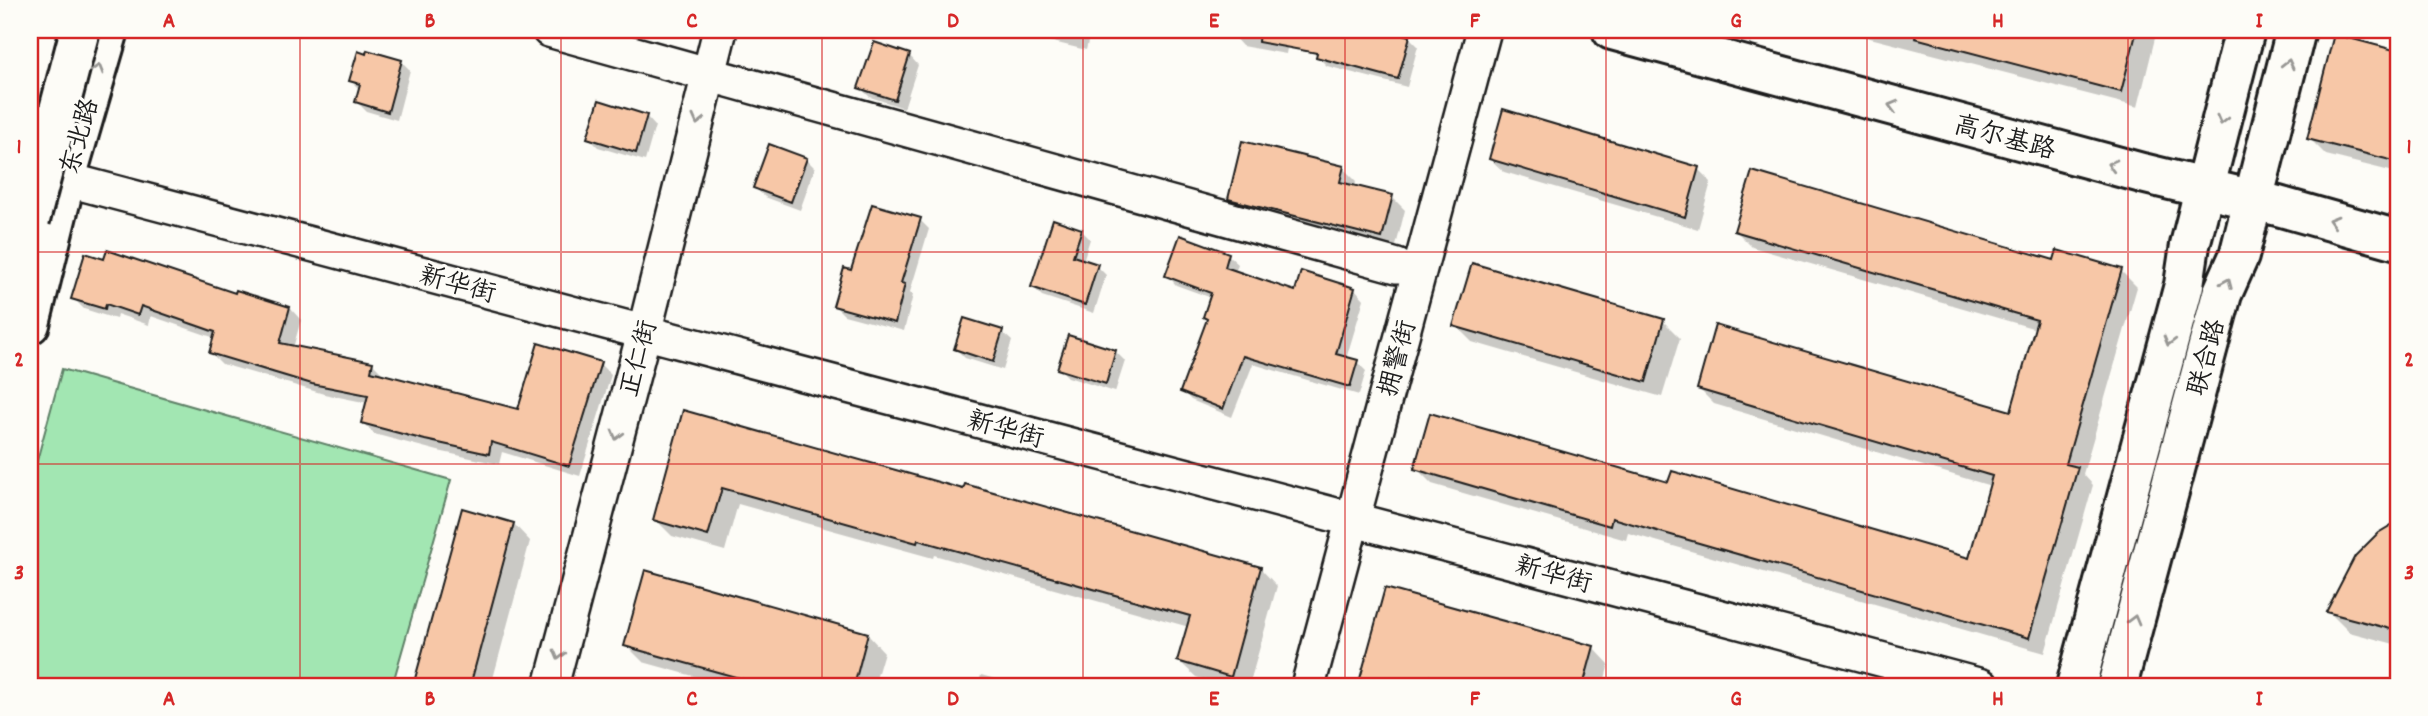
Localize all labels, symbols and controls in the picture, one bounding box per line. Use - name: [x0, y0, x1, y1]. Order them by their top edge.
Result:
- text: A: [163, 6, 175, 39]
- text: B: [425, 6, 436, 39]
- text: C: [686, 6, 698, 39]
- text: D: [947, 6, 959, 39]
- text: E: [1209, 6, 1220, 39]
- text: F: [1470, 6, 1481, 39]
- text: G: [1730, 6, 1742, 39]
- text: H: [1992, 6, 2004, 39]
- text: I: [2255, 6, 2263, 39]
- one-way arrow: [2280, 58, 2294, 70]
- one-way arrow: [89, 63, 104, 75]
- street label: 东北路: [53, 94, 110, 180]
- one-way arrow: [1887, 100, 1899, 114]
- street label: 高尔基路: [1949, 108, 2059, 171]
- one-way arrow: [692, 114, 706, 126]
- one-way arrow: [2216, 114, 2230, 126]
- text: 1: [16, 132, 22, 165]
- text: 1: [2406, 132, 2412, 165]
- one-way arrow: [2106, 159, 2118, 173]
- one-way arrow: [2327, 215, 2339, 230]
- street label: 新华街: [415, 258, 500, 314]
- one-way arrow: [2219, 278, 2233, 290]
- street label: 联合路: [2180, 315, 2236, 400]
- street label: 正仁街: [612, 316, 668, 401]
- street label: 拥警街: [1371, 316, 1427, 401]
- one-way arrow: [2163, 335, 2177, 347]
- text: 2: [14, 345, 24, 378]
- text: 2: [2404, 345, 2414, 378]
- street label: 新华街: [963, 403, 1048, 459]
- one-way arrow: [611, 429, 625, 441]
- street label: 新华街: [1511, 548, 1596, 604]
- text: 3: [14, 558, 24, 591]
- text: 3: [2404, 558, 2414, 591]
- one-way arrow: [2126, 615, 2141, 627]
- one-way arrow: [553, 649, 567, 661]
- text: A: [163, 684, 175, 716]
- text: B: [425, 684, 436, 716]
- text: C: [686, 684, 698, 716]
- text: D: [947, 684, 959, 716]
- text: E: [1209, 684, 1220, 716]
- text: F: [1470, 684, 1481, 716]
- text: G: [1730, 684, 1742, 716]
- text: H: [1992, 684, 2004, 716]
- text: I: [2255, 684, 2263, 716]

